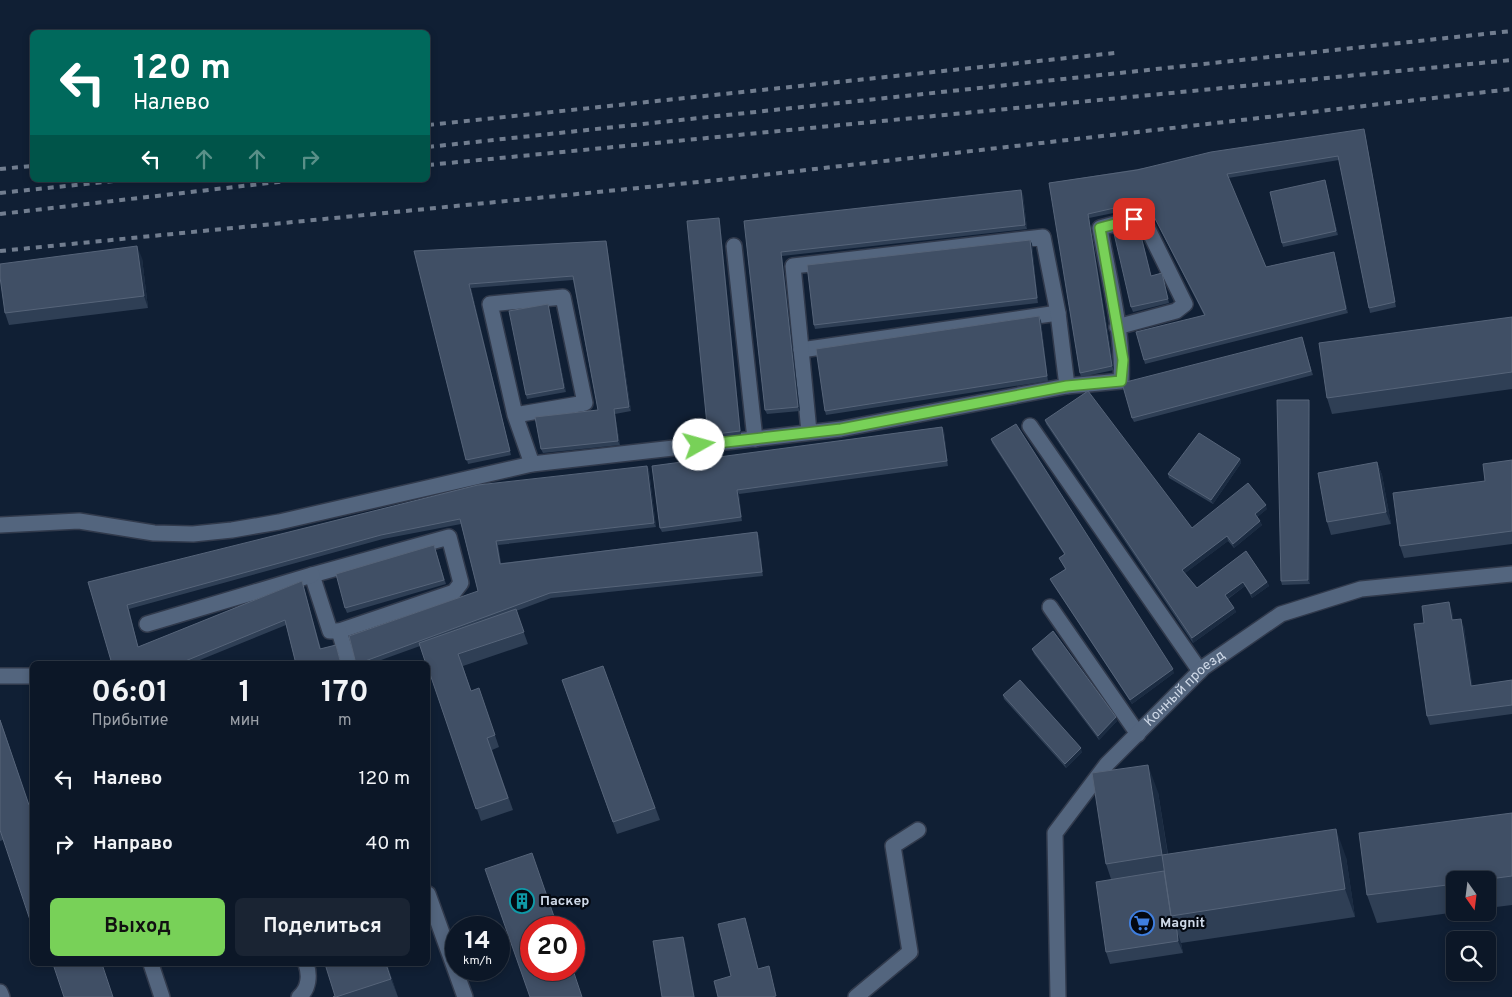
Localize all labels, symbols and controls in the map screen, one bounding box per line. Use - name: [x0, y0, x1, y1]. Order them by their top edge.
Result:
- text: 120 m: [133, 47, 231, 91]
- icon: left: [50, 50, 115, 115]
- text: Налево: [133, 90, 210, 117]
- icon: left: [137, 145, 165, 173]
- icon: ahead: [190, 145, 218, 173]
- icon: ahead: [243, 145, 271, 173]
- icon: right: [296, 145, 324, 173]
- pin: [1113, 198, 1155, 240]
- icon: arrive: [1120, 205, 1148, 233]
- position arrow: [672, 418, 724, 470]
- street label: Конный проезд: [1141, 647, 1228, 730]
- text: 06:01: [91, 675, 168, 712]
- text: 1: [239, 675, 251, 712]
- text: 170: [321, 675, 369, 712]
- text: Прибытие: [92, 711, 168, 731]
- text: мин: [230, 711, 260, 731]
- text: m: [338, 711, 352, 731]
- icon: left: [50, 765, 78, 793]
- text: Налево: [93, 767, 162, 791]
- text: 120 m: [359, 767, 410, 791]
- icon: right: [50, 830, 78, 858]
- text: Направо: [93, 832, 173, 856]
- text: 40 m: [365, 832, 410, 856]
- north arrow: [1446, 871, 1496, 921]
- map controls: [1446, 871, 1496, 981]
- building icon: Паскер: [509, 888, 535, 914]
- place label: Паскер: [540, 893, 589, 910]
- button: Выход: [50, 898, 225, 956]
- button: Поделиться: [235, 898, 410, 956]
- supermarket icon: Magnit: [1129, 910, 1155, 936]
- place label: Magnit: [1160, 915, 1205, 932]
- speed limit sign: 20: [520, 916, 585, 981]
- text: 14: [464, 926, 491, 958]
- button: search: [1446, 931, 1496, 981]
- text: km/h: [463, 953, 492, 969]

